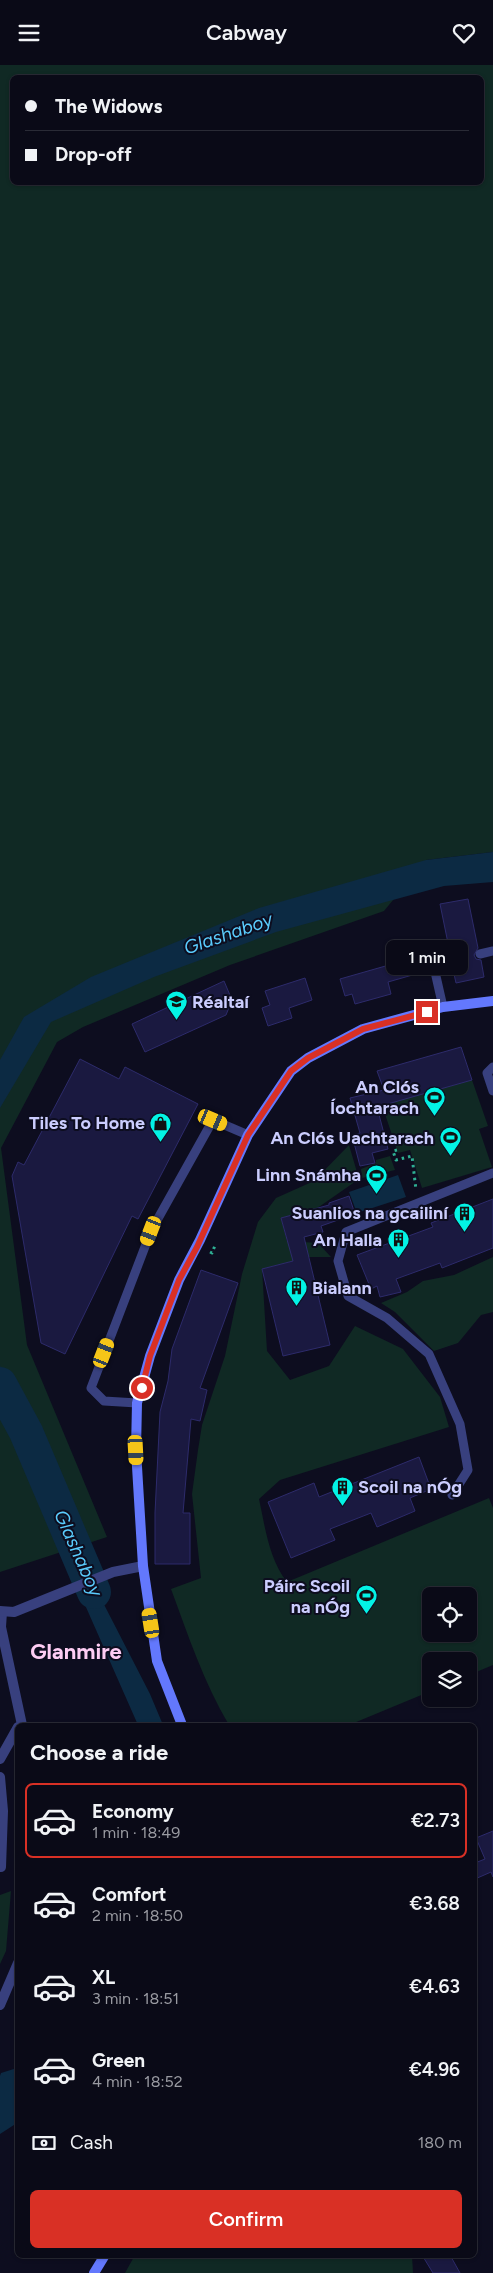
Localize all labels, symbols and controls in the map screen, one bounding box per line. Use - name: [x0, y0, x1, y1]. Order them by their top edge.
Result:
- icon: menu: [15, 19, 43, 47]
- text: Cabway: [206, 19, 287, 46]
- icon: heart: [450, 19, 478, 47]
- text: The Widows: [55, 95, 162, 118]
- text: Drop-off: [55, 143, 132, 166]
- water label: Glashaboy: [181, 907, 277, 959]
- callout: 1 min: [386, 939, 468, 975]
- text: 1 min: [408, 948, 446, 967]
- school or university icon: Réaltaí: [164, 990, 188, 1021]
- place label: Réaltaí: [192, 991, 250, 1013]
- route end: [416, 1001, 438, 1023]
- place label: An Clós Íochtarach: [330, 1076, 420, 1119]
- sports icon: An Clós Íochtarach: [423, 1085, 447, 1116]
- car: [196, 1107, 229, 1133]
- shop icon: Tiles To Home: [149, 1111, 173, 1142]
- place label: Tiles To Home: [29, 1112, 145, 1134]
- sports icon: An Clós Uachtarach: [438, 1126, 462, 1157]
- place label: An Clós Uachtarach: [271, 1127, 434, 1149]
- sports icon: Linn Snámha: [365, 1163, 389, 1194]
- place label: Linn Snámha: [256, 1164, 361, 1186]
- building icon: Suanlios na gcailiní: [452, 1201, 476, 1232]
- place label: Suanlios na gcailiní: [292, 1202, 449, 1224]
- car: [138, 1214, 163, 1248]
- building icon: An Halla: [386, 1228, 410, 1259]
- place label: An Halla: [313, 1229, 382, 1251]
- building icon: Bialann: [284, 1276, 308, 1307]
- place label: Bialann: [312, 1277, 372, 1299]
- car: [91, 1336, 116, 1370]
- route start: [131, 1377, 153, 1399]
- car: [127, 1435, 144, 1465]
- building icon: Scoil na nÓg: [330, 1475, 354, 1506]
- place label: Scoil na nÓg: [358, 1476, 462, 1498]
- water label: Glashaboy: [49, 1506, 108, 1601]
- place label: Páirc Scoil na nÓg: [264, 1575, 350, 1618]
- sports icon: Páirc Scoil na nÓg: [354, 1584, 378, 1615]
- map controls: [422, 1587, 477, 1707]
- button: locate: [422, 1587, 477, 1642]
- car: [141, 1607, 160, 1639]
- district label: Glanmire: [30, 1638, 122, 1665]
- button: layers: [422, 1652, 477, 1707]
- text: Choose a ride: [30, 1739, 168, 1766]
- icon: car: [32, 1798, 77, 1843]
- text: Economy: [92, 1800, 174, 1823]
- text: €2.73: [411, 1809, 460, 1832]
- text: 1 min · 18:49: [92, 1823, 180, 1842]
- icon: car: [32, 1881, 77, 1926]
- text: Comfort: [92, 1883, 167, 1906]
- text: €3.68: [410, 1892, 460, 1915]
- text: 2 min · 18:50: [92, 1906, 183, 1925]
- icon: car: [32, 1964, 77, 2009]
- text: XL: [92, 1966, 115, 1989]
- text: €4.63: [409, 1975, 460, 1998]
- text: 3 min · 18:51: [92, 1989, 179, 2008]
- icon: car: [32, 2047, 77, 2092]
- text: Green: [92, 2049, 145, 2072]
- text: €4.96: [409, 2058, 460, 2081]
- text: 4 min · 18:52: [92, 2072, 183, 2091]
- icon: cash: [30, 2129, 58, 2157]
- text: Cash: [70, 2131, 113, 2154]
- text: 180 m: [418, 2133, 462, 2152]
- button: Confirm: [30, 2190, 462, 2248]

